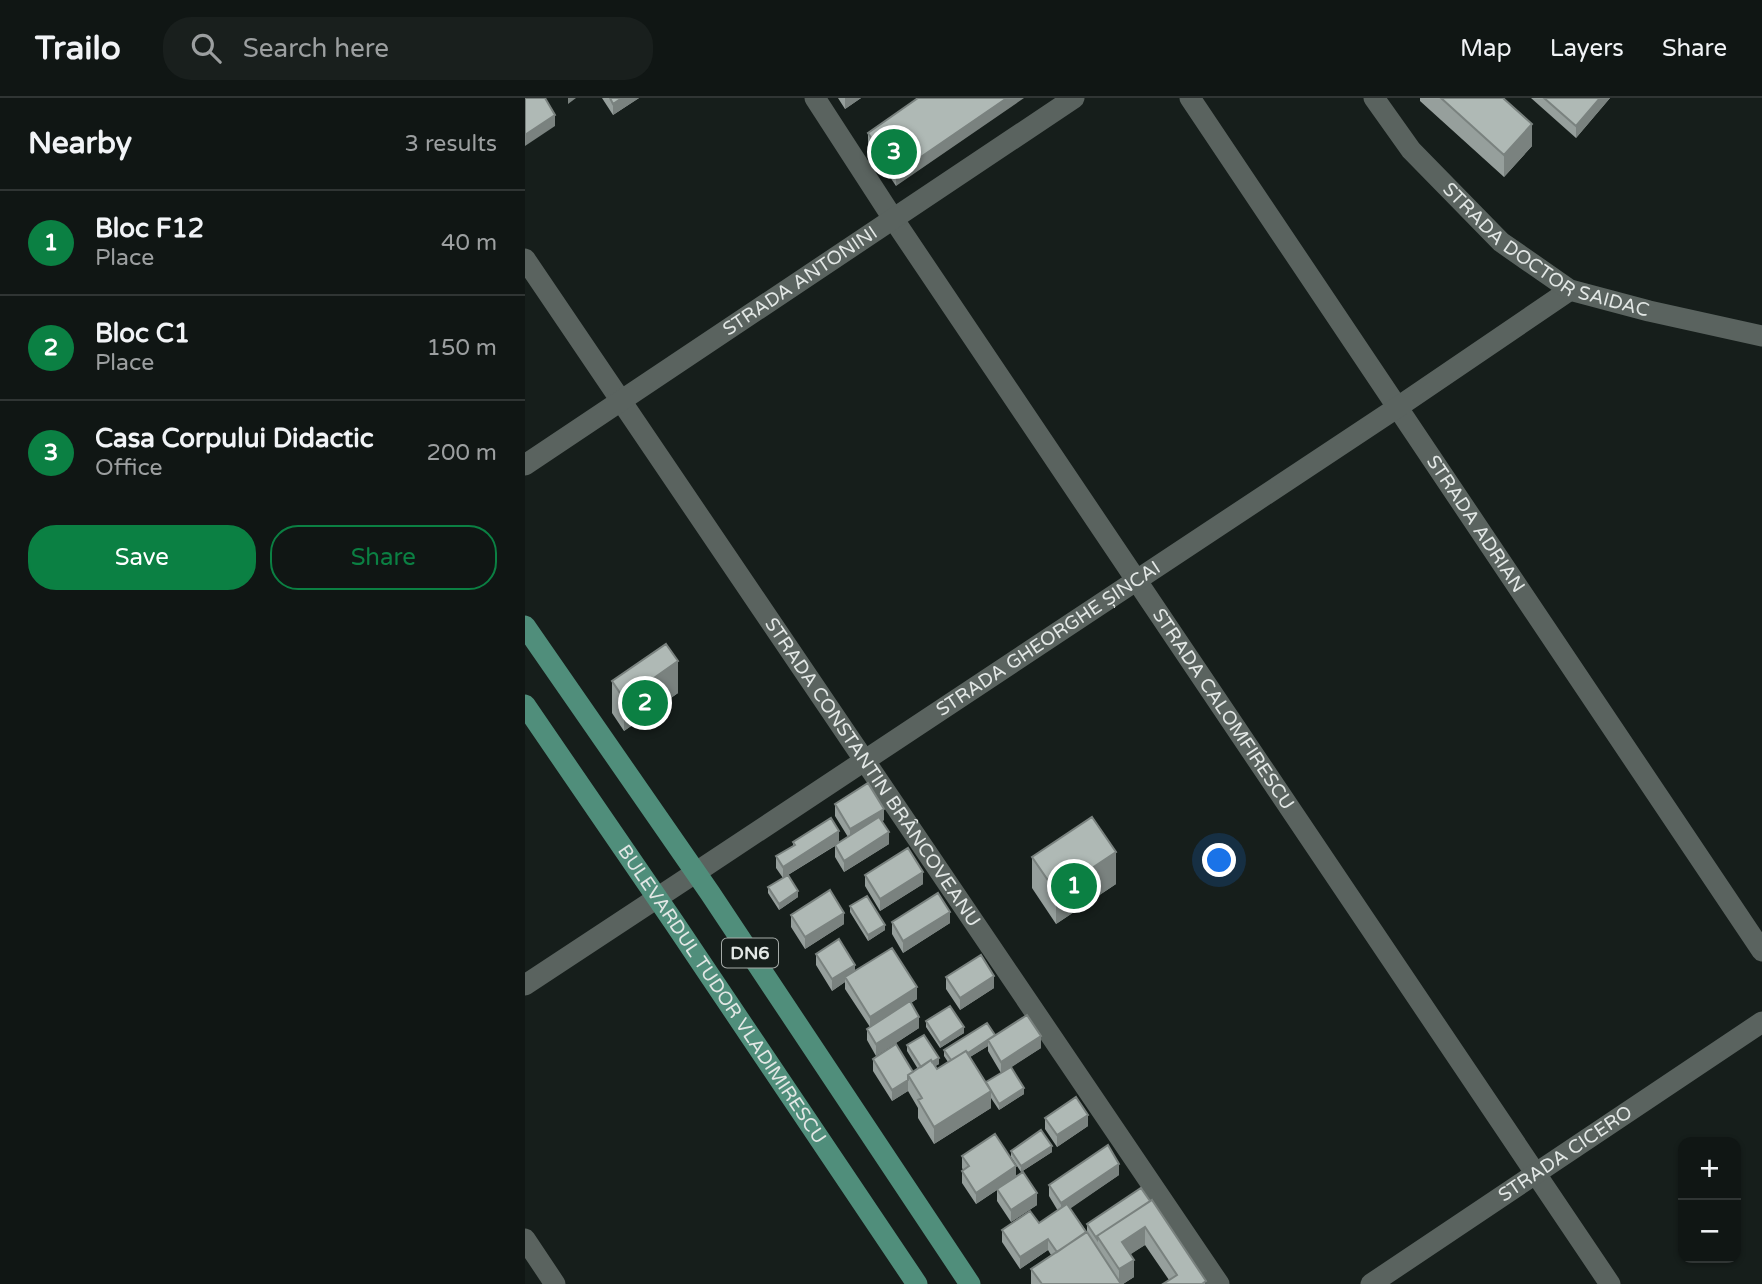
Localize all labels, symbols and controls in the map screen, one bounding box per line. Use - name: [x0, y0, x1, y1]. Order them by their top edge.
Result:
- search box: [163, 17, 653, 80]
- text: Trailo: [35, 29, 121, 68]
- icon: search: [187, 29, 225, 67]
- text: Search here: [243, 33, 389, 64]
- text: Map: [1460, 34, 1512, 63]
- text: Layers: [1550, 34, 1624, 63]
- text: Share: [1662, 34, 1727, 63]
- text: Nearby: [28, 125, 132, 162]
- pin: 3: [871, 126, 917, 178]
- text: 3 results: [404, 130, 497, 158]
- street label: STRADA DOCTOR SAIDAC: [1438, 178, 1651, 322]
- text: Bloc F12: [95, 213, 204, 244]
- street label: STRADA ANTONINI: [719, 222, 881, 340]
- text: 1: [44, 229, 58, 257]
- text: 40 m: [441, 229, 497, 257]
- text: Place: [95, 244, 154, 272]
- text: Bloc C1: [95, 318, 190, 349]
- text: 2: [44, 334, 58, 362]
- text: 150 m: [427, 334, 497, 362]
- text: Place: [95, 349, 154, 377]
- text: Casa Corpului Didactic: [95, 423, 374, 454]
- text: 3: [44, 439, 58, 467]
- text: 200 m: [427, 439, 497, 467]
- street label: STRADA ADRIAN: [1422, 451, 1529, 597]
- text: Office: [95, 454, 163, 482]
- button: Save: [28, 525, 256, 590]
- button: Share: [270, 525, 497, 590]
- street label: STRADA GHEORGHE ȘINCAI: [932, 557, 1165, 721]
- street label: STRADA CALOMFIRESCU: [1148, 605, 1299, 814]
- street label: STRADA CONSTANTIN BRÂNCOVEANU: [760, 614, 985, 931]
- pin: 2: [622, 677, 668, 729]
- street label: BULEVARDUL TUDOR VLADIMIRESCU: [613, 841, 831, 1148]
- your location: [1202, 843, 1236, 877]
- pin: 1: [1051, 860, 1097, 912]
- road number: DN6: [722, 938, 778, 968]
- street label: STRADA CICERO: [1494, 1101, 1636, 1206]
- map controls: [1678, 1137, 1741, 1263]
- button: +: [1678, 1137, 1741, 1200]
- button: −: [1678, 1200, 1741, 1263]

